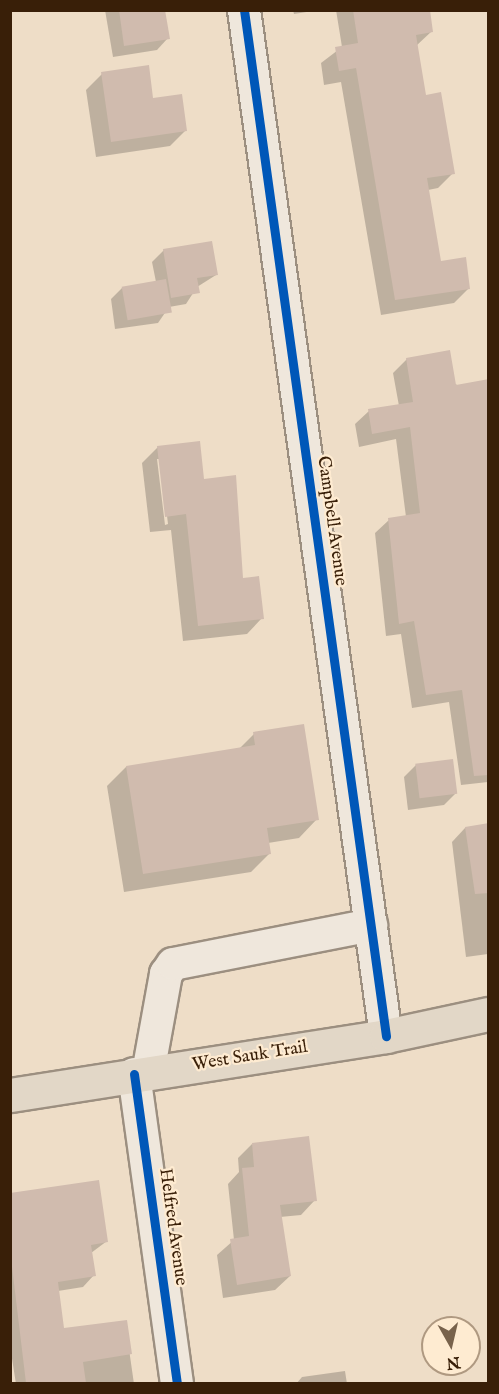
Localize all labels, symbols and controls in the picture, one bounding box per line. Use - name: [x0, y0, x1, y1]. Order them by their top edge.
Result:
- street label: Campbell Avenue: [311, 455, 351, 587]
- street label: West Sauk Trail: [191, 1037, 309, 1077]
- street label: Helfred Avenue: [153, 1167, 191, 1287]
- north arrow: [421, 1316, 481, 1376]
- text: N: [445, 1351, 461, 1373]

